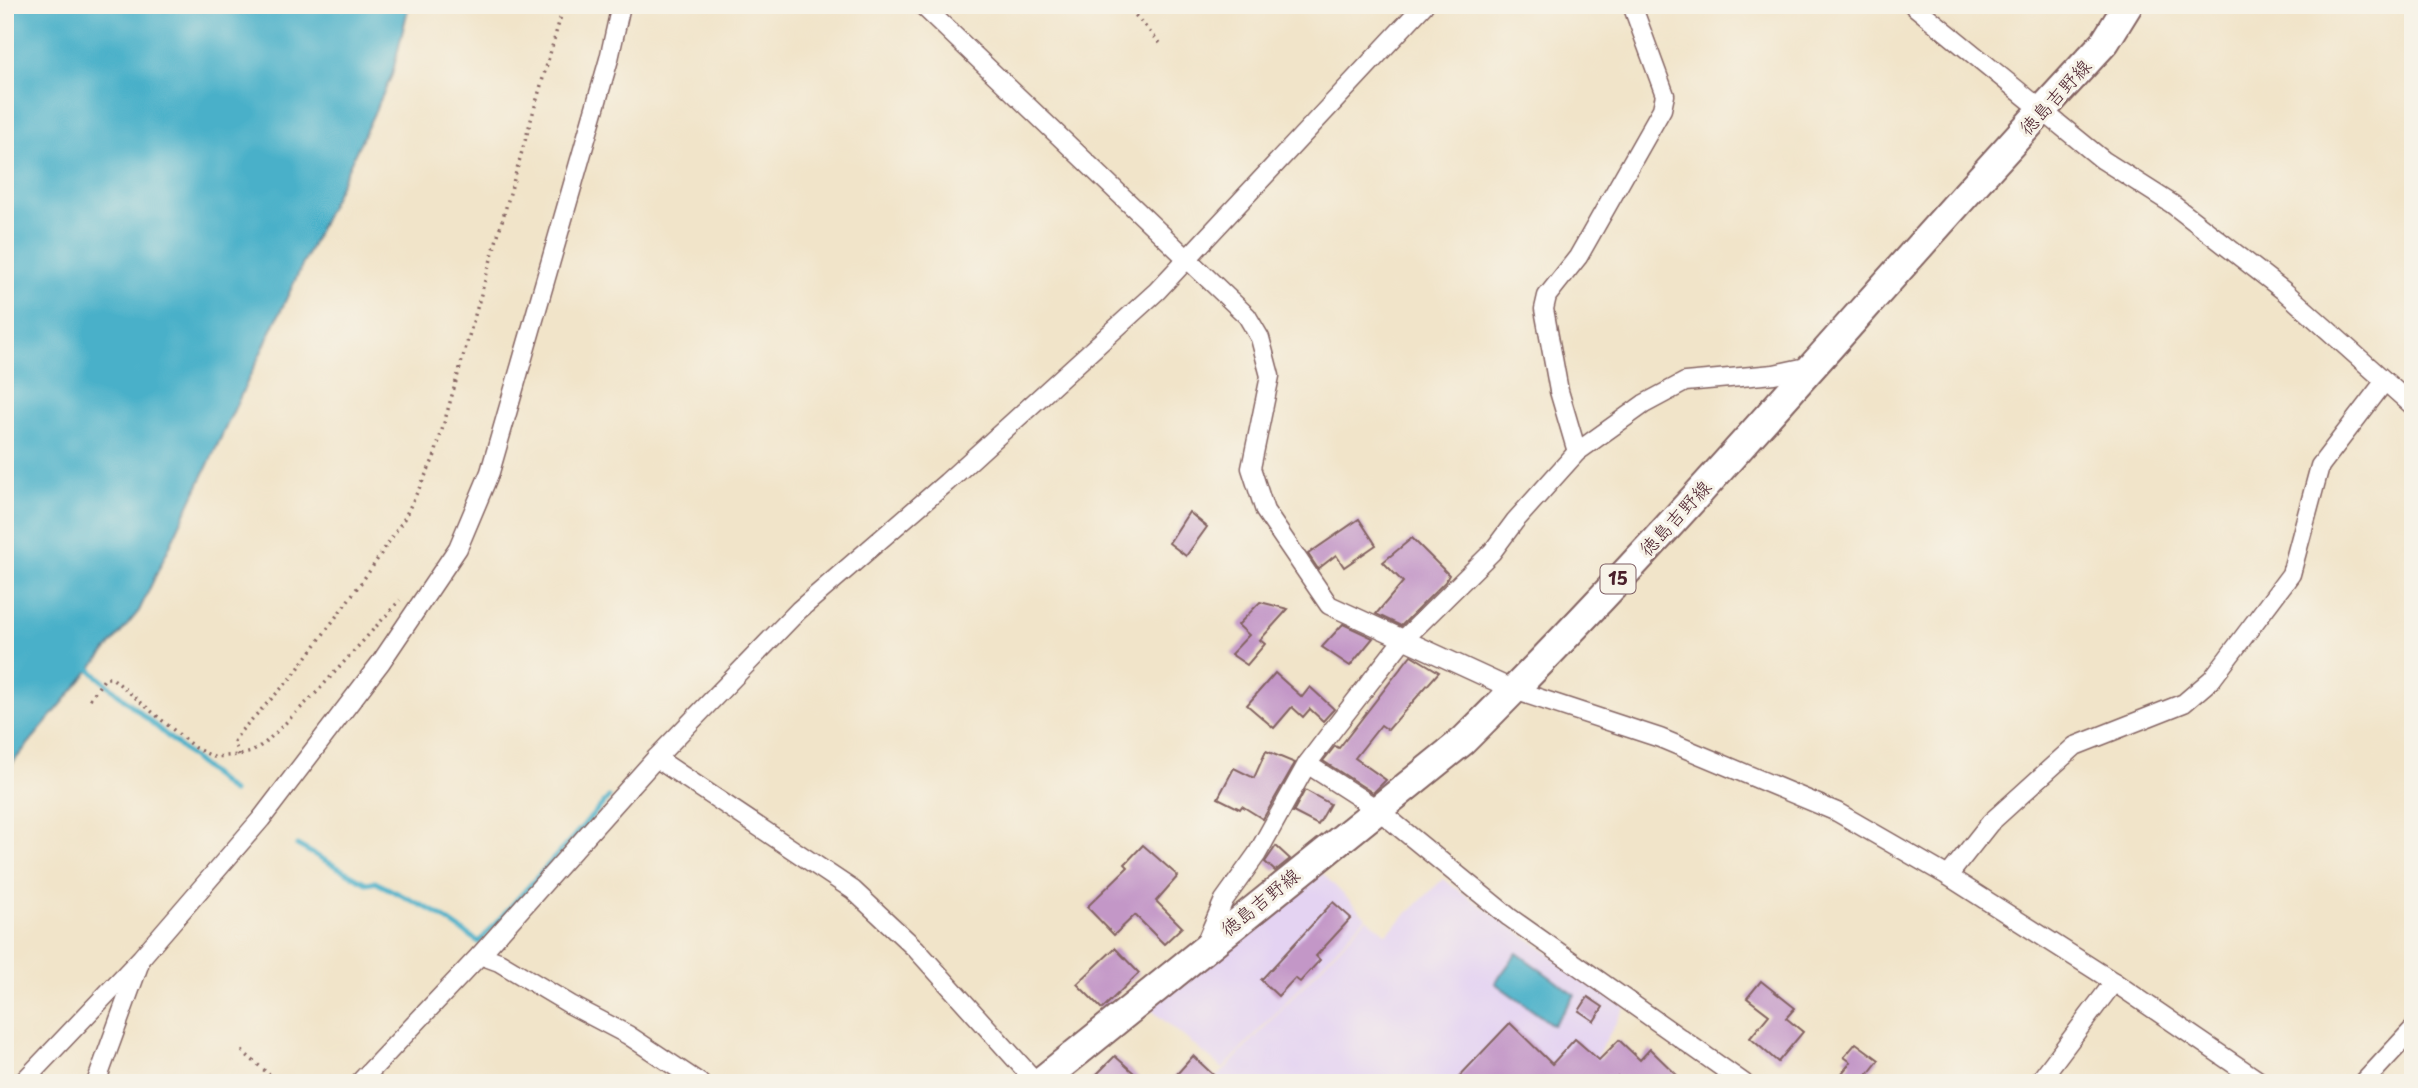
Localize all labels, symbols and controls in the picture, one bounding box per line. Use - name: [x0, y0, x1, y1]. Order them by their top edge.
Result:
- street label: 徳島吉野線: [2012, 52, 2097, 141]
- street label: 徳島吉野線: [1632, 473, 1717, 562]
- road number: 15: [1600, 564, 1636, 594]
- street label: 徳島吉野線: [1214, 860, 1305, 942]

